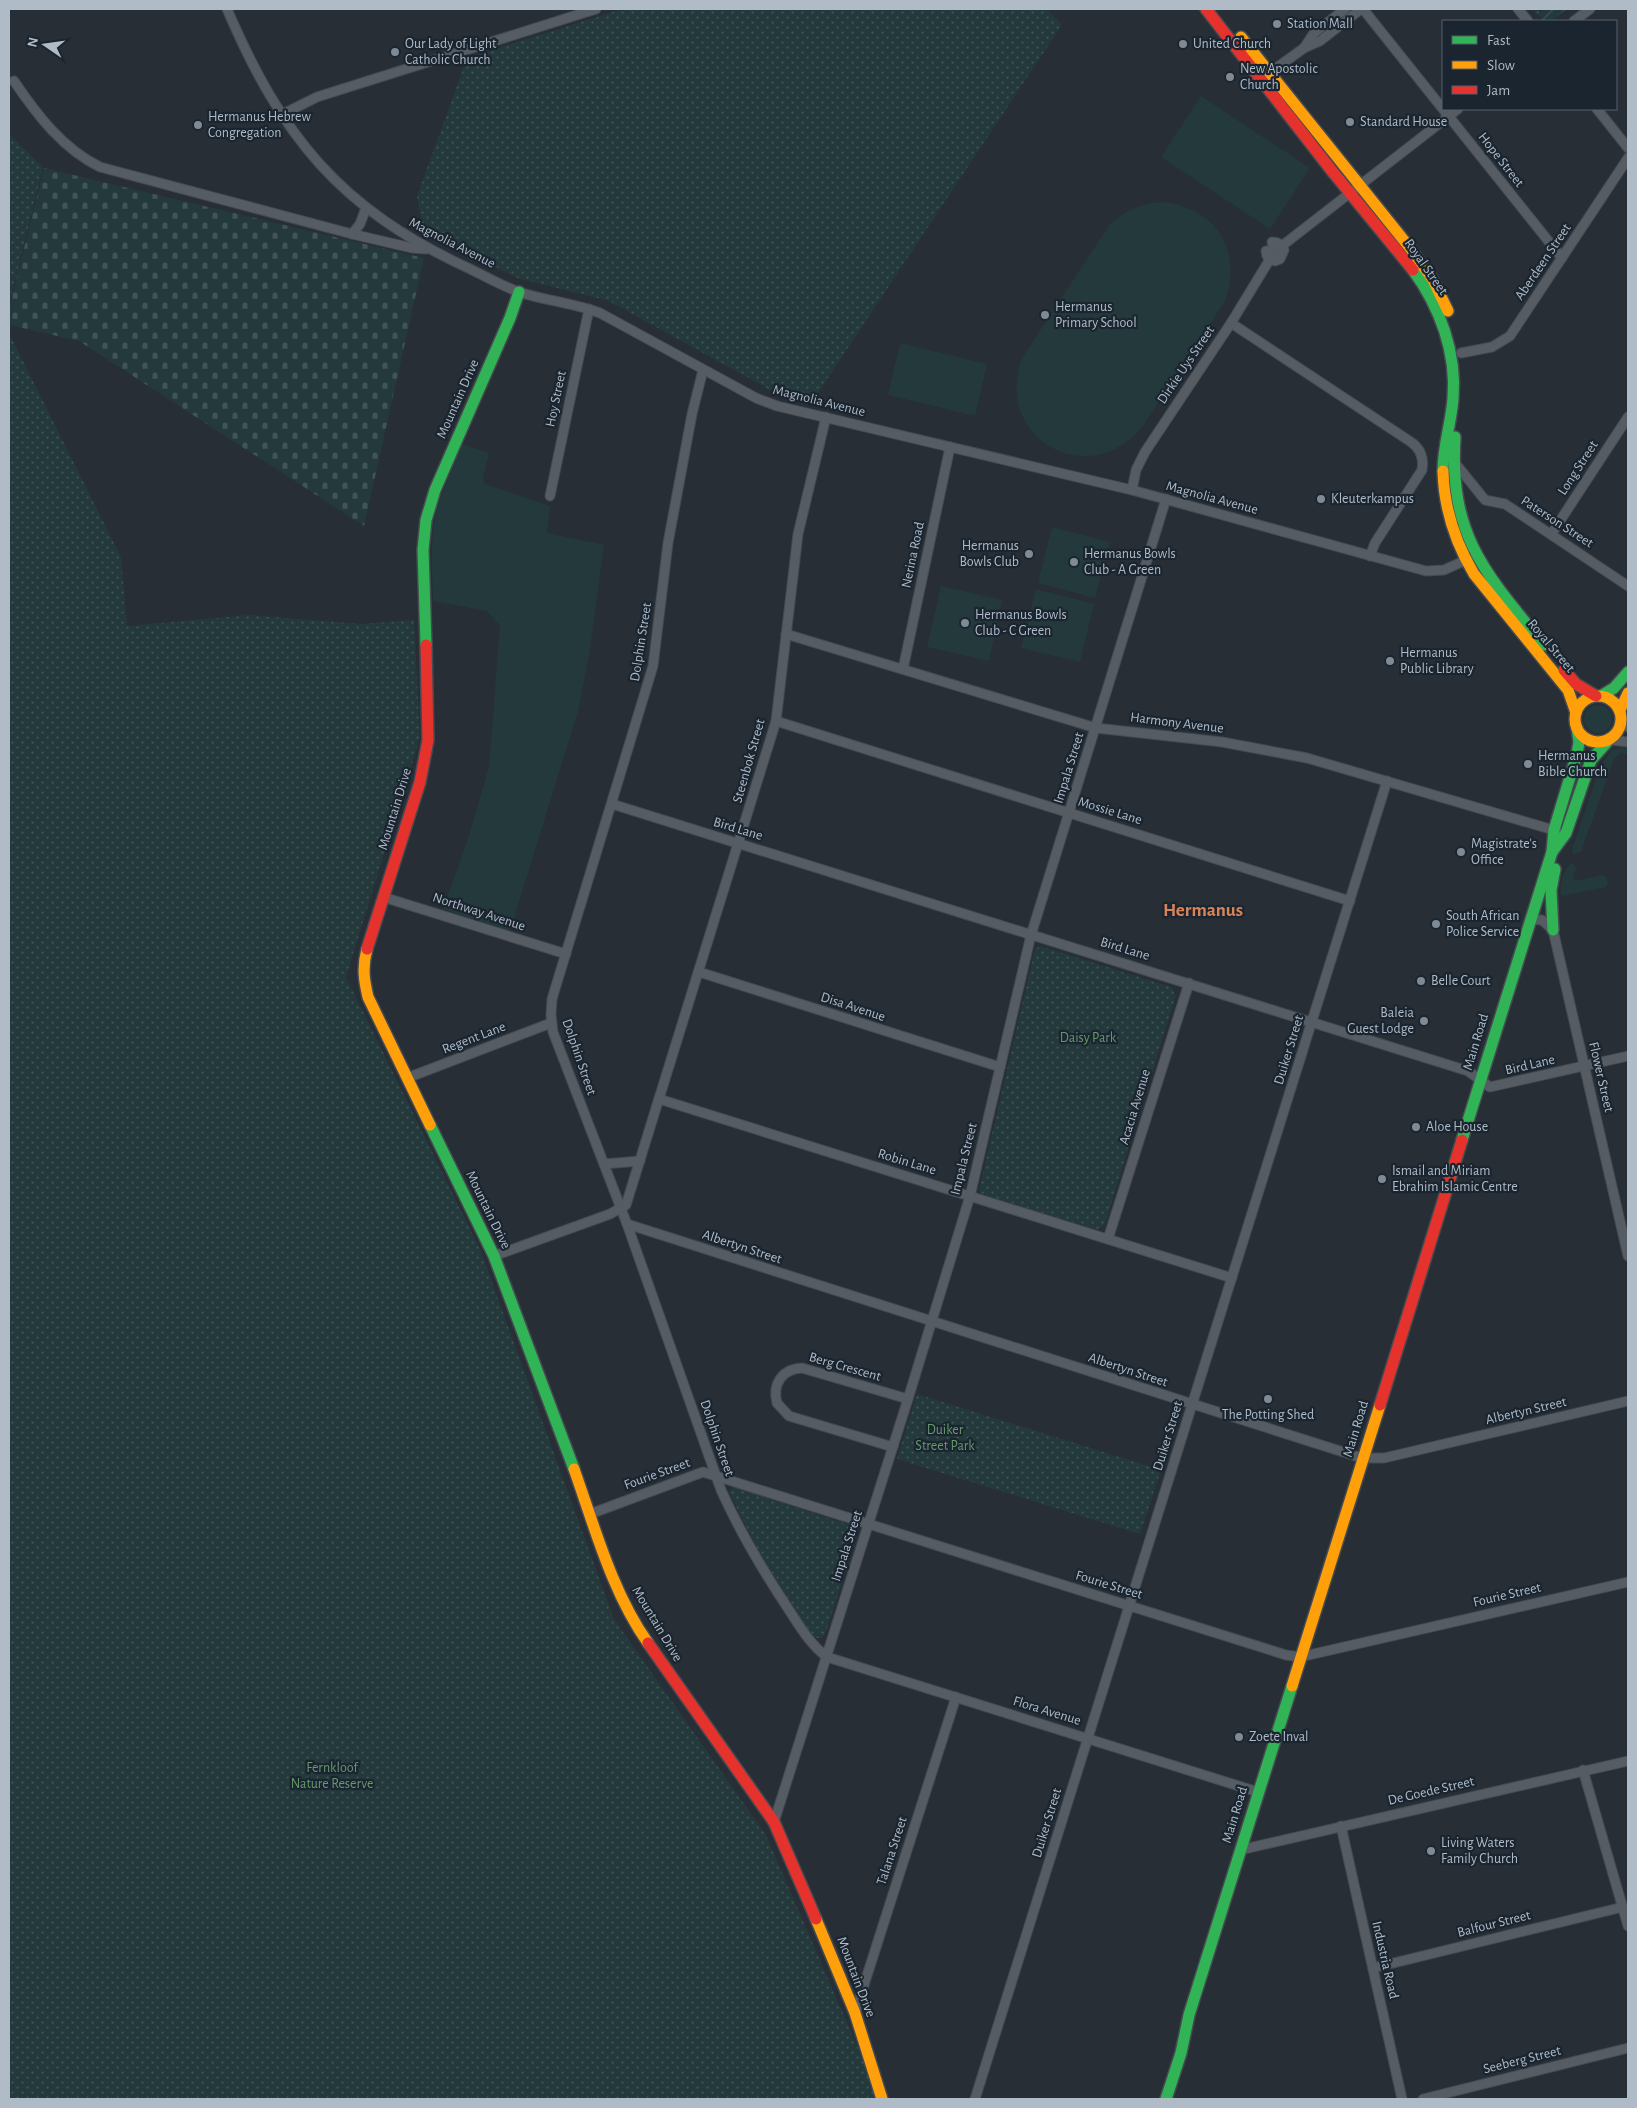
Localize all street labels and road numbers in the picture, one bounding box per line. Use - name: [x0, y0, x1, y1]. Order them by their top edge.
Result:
- street label: Hope Street: [1475, 130, 1527, 190]
- street label: Magnolia Avenue: [407, 215, 497, 271]
- street label: Aberdeen Street: [1512, 221, 1574, 303]
- street label: Royal Street: [1402, 236, 1451, 298]
- street label: Dirkie Uys Street: [1155, 323, 1217, 407]
- street label: Mountain Drive: [434, 357, 482, 441]
- street label: Hoy Street: [543, 369, 569, 428]
- street label: Magnolia Avenue: [771, 383, 867, 419]
- street label: Long Street: [1555, 438, 1601, 498]
- street label: Magnolia Avenue: [1164, 479, 1260, 517]
- street label: Paterson Street: [1518, 494, 1596, 551]
- street label: Nerina Road: [899, 521, 927, 589]
- street label: Dolphin Street: [628, 601, 654, 682]
- street label: Royal Street: [1525, 617, 1578, 676]
- street label: Harmony Avenue: [1129, 710, 1225, 736]
- street label: Steenbok Street: [730, 717, 768, 805]
- street label: Impala Street: [1052, 730, 1087, 805]
- street label: Mountain Drive: [376, 766, 414, 852]
- street label: Mossie Lane: [1076, 795, 1144, 827]
- street label: Bird Lane: [712, 815, 764, 843]
- street label: Northway Avenue: [431, 890, 527, 934]
- street label: Bird Lane: [1099, 935, 1151, 963]
- street label: Disa Avenue: [819, 990, 887, 1024]
- street label: Main Road: [1461, 1012, 1491, 1072]
- street label: Duiker Street: [1272, 1013, 1306, 1086]
- street label: Dolphin Street: [559, 1017, 599, 1097]
- street label: Regent Lane: [440, 1020, 508, 1056]
- street label: Flower Street: [1586, 1041, 1616, 1114]
- street label: Bird Lane: [1504, 1052, 1556, 1078]
- street label: Acacia Avenue: [1117, 1068, 1153, 1146]
- street label: Impala Street: [948, 1121, 980, 1196]
- street label: Robin Lane: [876, 1147, 938, 1177]
- street label: Mountain Drive: [463, 1169, 513, 1251]
- street label: Albertyn Street: [701, 1228, 784, 1267]
- street label: Berg Crescent: [807, 1350, 883, 1384]
- street label: Albertyn Street: [1087, 1351, 1170, 1390]
- street label: Albertyn Street: [1484, 1395, 1568, 1427]
- street label: Dolphin Street: [697, 1398, 737, 1478]
- street label: Duiker Street: [1151, 1399, 1185, 1472]
- street label: Main Road: [1341, 1399, 1371, 1459]
- street label: Fourie Street: [622, 1455, 692, 1492]
- street label: Impala Street: [829, 1508, 865, 1583]
- street label: Fourie Street: [1074, 1568, 1145, 1602]
- street label: Fourie Street: [1472, 1580, 1543, 1610]
- street label: Mountain Drive: [629, 1584, 685, 1664]
- street label: Flora Avenue: [1011, 1694, 1083, 1728]
- street label: De Goede Street: [1386, 1774, 1476, 1808]
- street label: Main Road: [1220, 1785, 1250, 1845]
- street label: Duiker Street: [1030, 1786, 1064, 1859]
- street label: Talana Street: [874, 1815, 910, 1887]
- street label: Balfour Street: [1456, 1908, 1533, 1940]
- street label: Industria Road: [1369, 1920, 1401, 2000]
- street label: Mountain Drive: [834, 1935, 878, 2019]
- street label: Seeberg Street: [1482, 2043, 1563, 2076]

